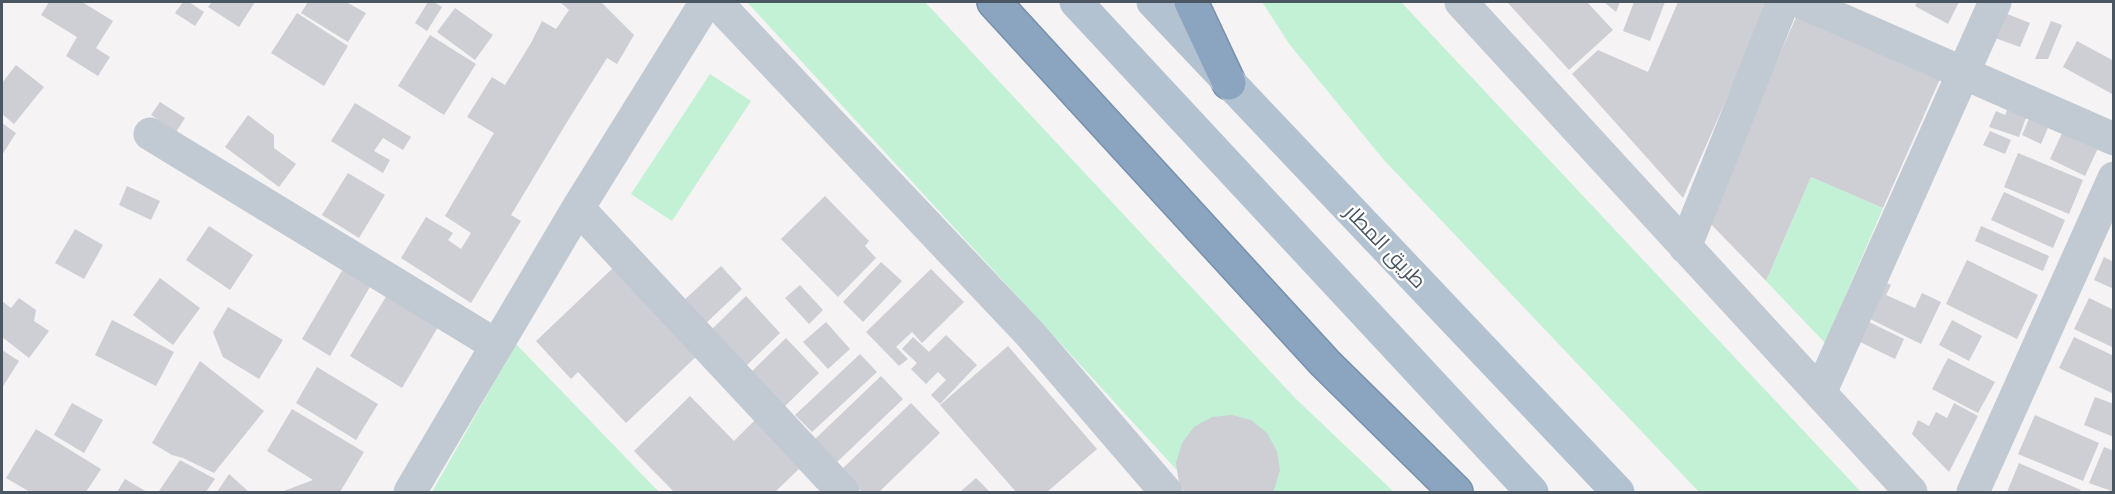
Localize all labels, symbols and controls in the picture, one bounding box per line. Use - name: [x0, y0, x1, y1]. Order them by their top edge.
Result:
- street label: طريق المطار: [1339, 200, 1431, 294]

